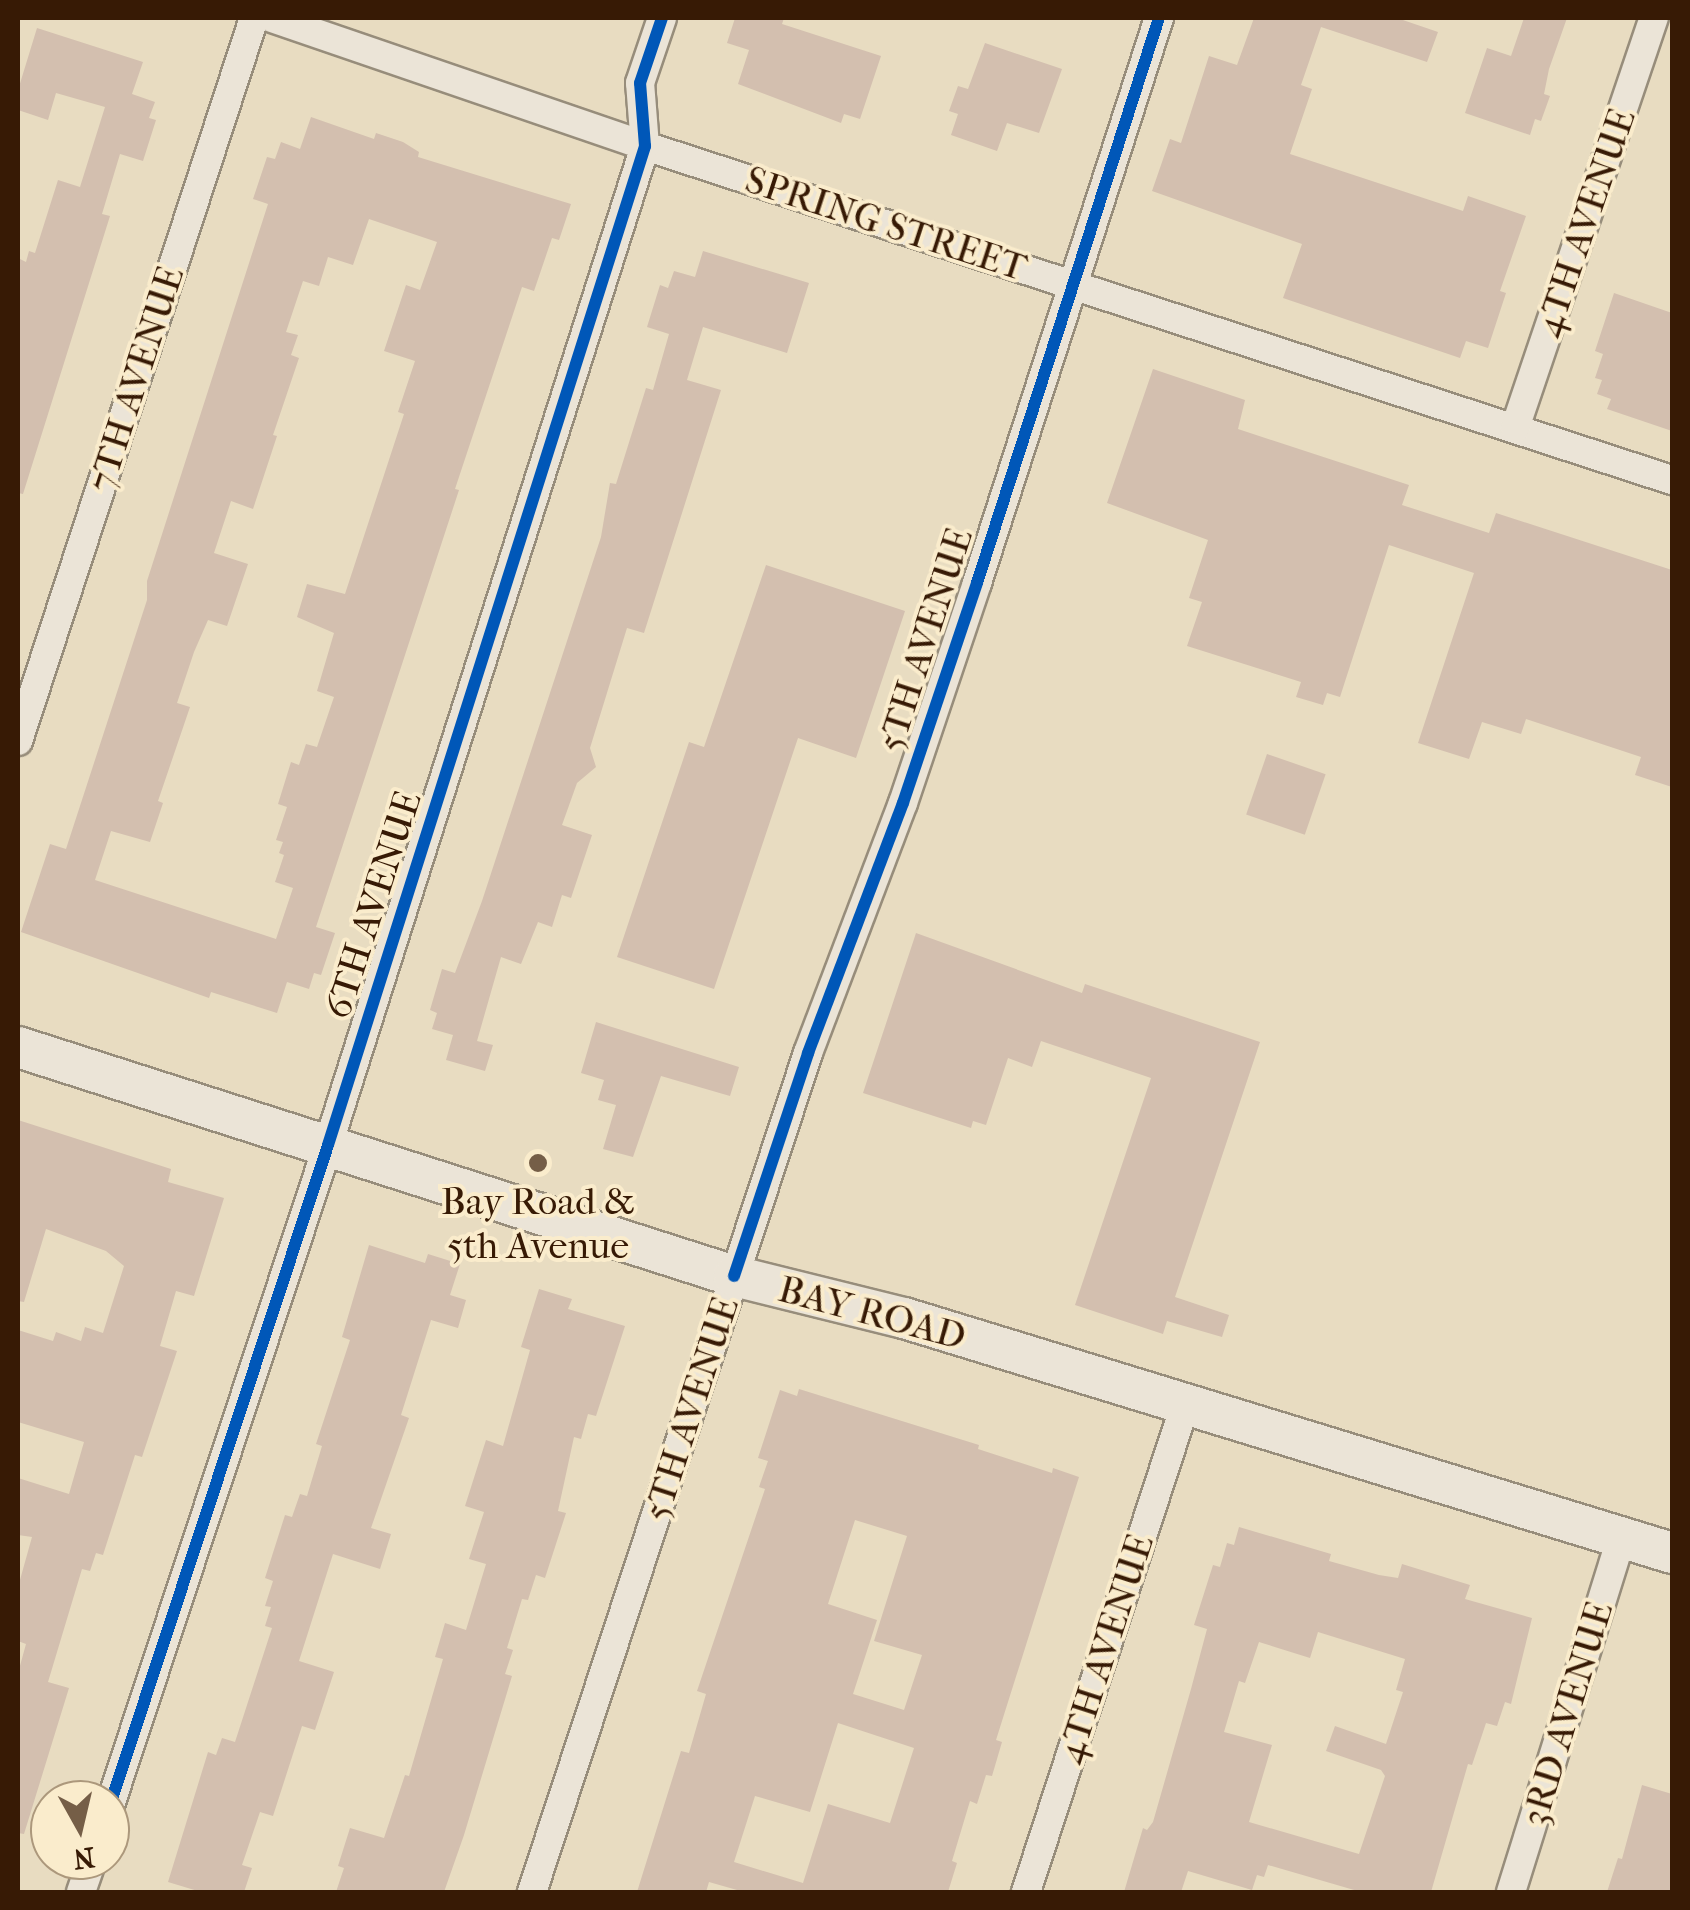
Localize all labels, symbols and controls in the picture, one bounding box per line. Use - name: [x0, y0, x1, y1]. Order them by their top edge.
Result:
- street label: 4TH AVENUE: [1525, 103, 1645, 343]
- street label: SPRING STREET: [740, 157, 1032, 291]
- street label: 7TH AVENUE: [78, 261, 194, 497]
- street label: 5TH AVENUE: [867, 523, 983, 757]
- street label: 6TH AVENUE: [315, 786, 431, 1024]
- marker: Bay Road & 5th Avenue: [527, 1152, 549, 1174]
- place label: Bay Road & 5th Avenue: [441, 1179, 635, 1268]
- street label: BAY ROAD: [774, 1266, 970, 1360]
- street label: 5TH AVENUE: [633, 1292, 749, 1526]
- street label: 4TH AVENUE: [1047, 1529, 1163, 1769]
- street label: 3RD AVENUE: [1511, 1596, 1623, 1832]
- north arrow: [30, 1780, 130, 1880]
- text: N: [71, 1840, 97, 1876]

